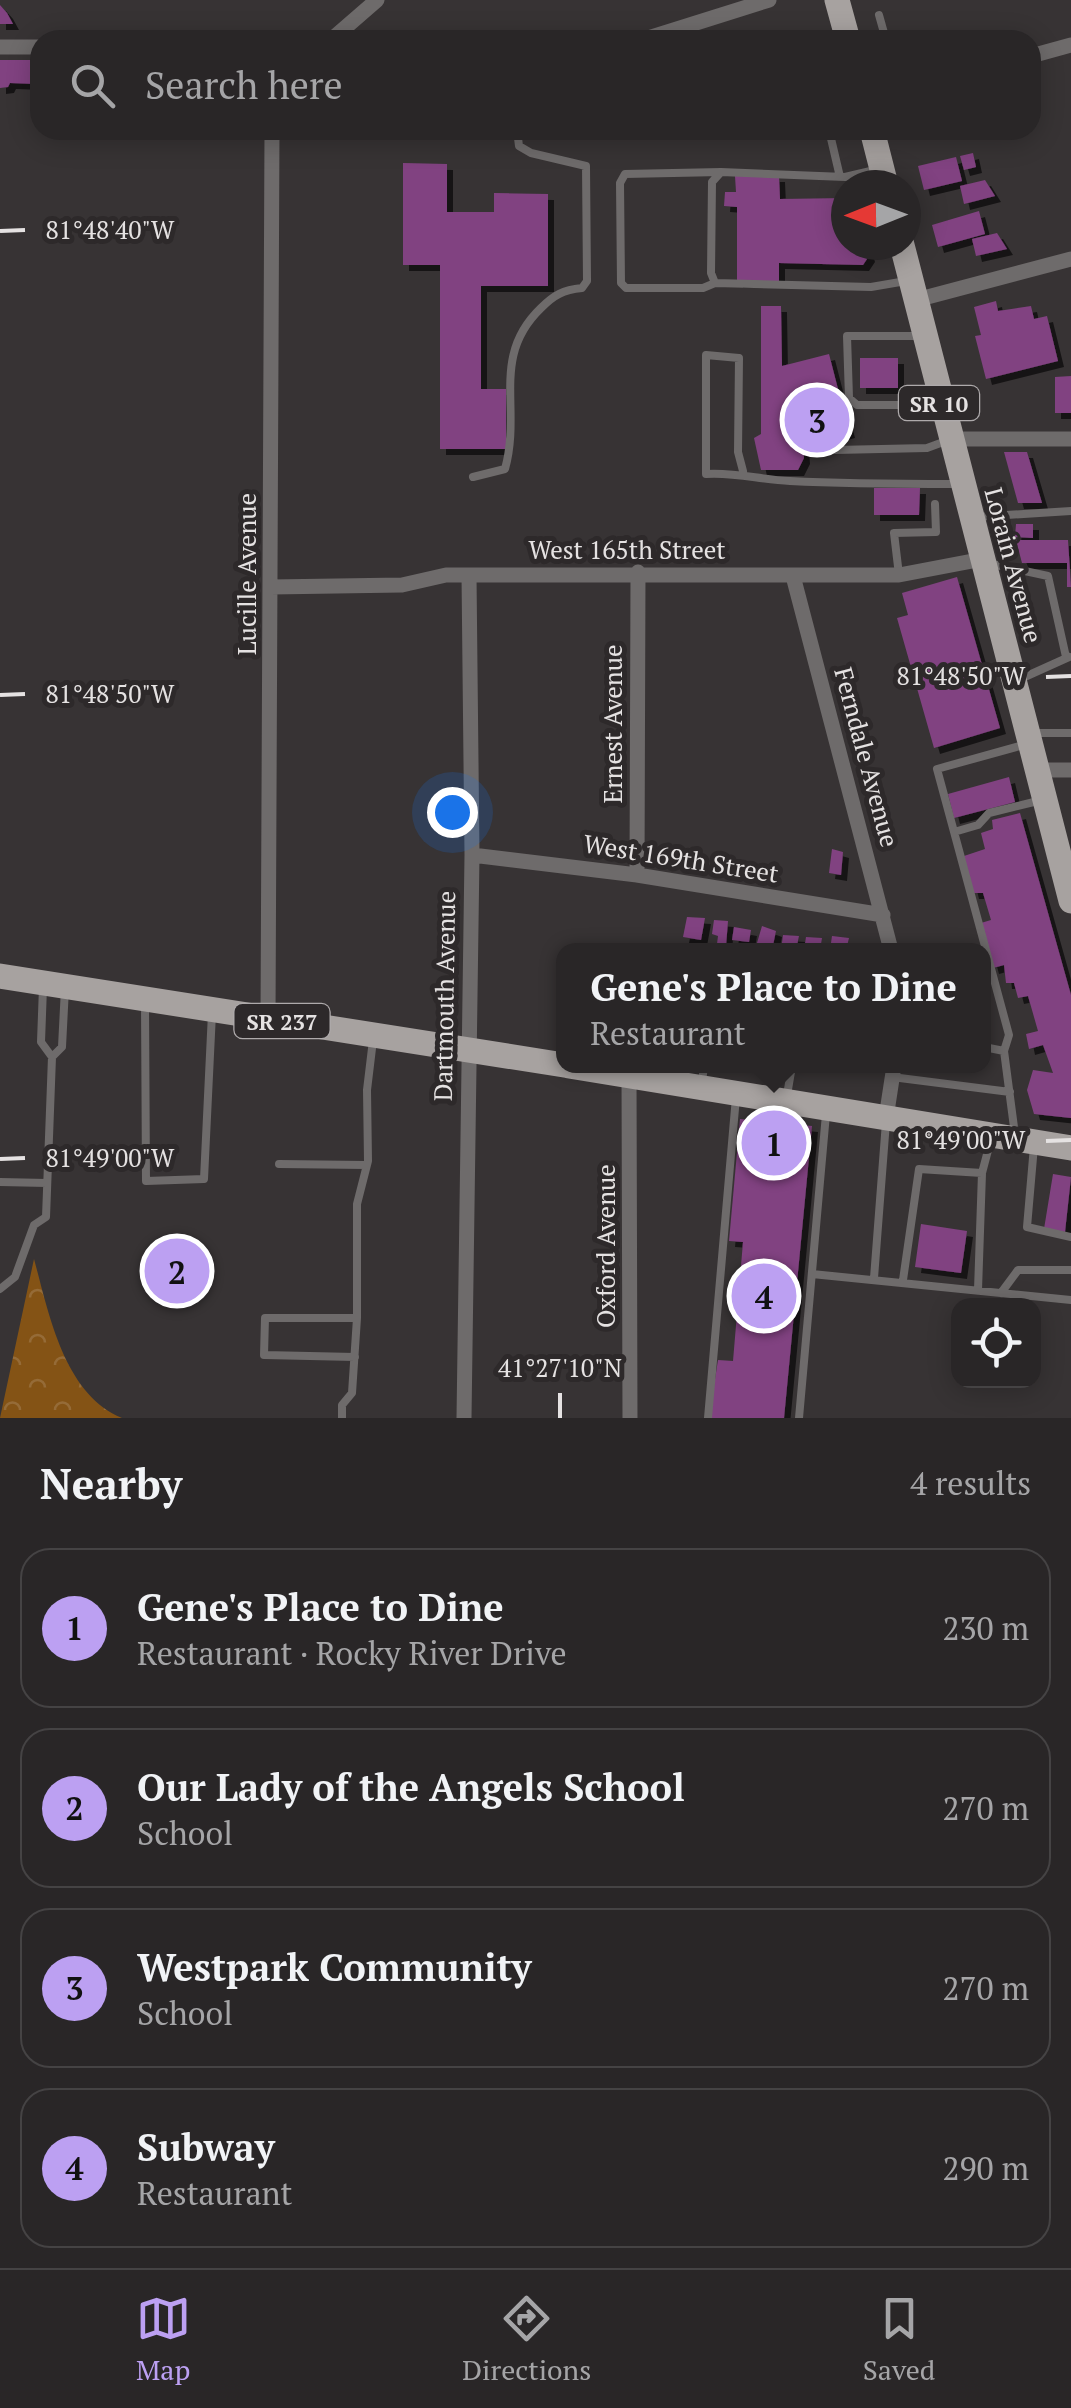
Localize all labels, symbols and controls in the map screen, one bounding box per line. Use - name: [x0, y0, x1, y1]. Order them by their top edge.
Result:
- search box: [30, 30, 1041, 140]
- icon: search: [65, 58, 120, 113]
- text: Search here: [145, 60, 343, 110]
- north arrow: [831, 170, 921, 260]
- text: 81°48'40"W: [46, 213, 175, 246]
- pin: 3: [784, 382, 850, 458]
- road number: SR 10: [899, 386, 979, 420]
- street label: Lorain Avenue: [977, 484, 1051, 646]
- street label: Lucille Avenue: [230, 493, 263, 655]
- street label: West 165th Street: [528, 533, 726, 566]
- street label: Ernest Avenue: [596, 644, 629, 804]
- text: 81°48'50"W: [897, 659, 1026, 692]
- street label: Ferndale Avenue: [827, 664, 907, 850]
- text: 81°48'50"W: [46, 677, 175, 710]
- your location: [427, 787, 478, 838]
- street label: West 169th Street: [581, 826, 781, 890]
- street label: Dartmouth Avenue: [426, 891, 462, 1101]
- popup: [556, 943, 991, 1073]
- text: Gene's Place to Dine: [590, 962, 957, 1012]
- road number: SR 237: [234, 1004, 330, 1038]
- text: Restaurant: [590, 1012, 746, 1054]
- pin: 1: [742, 1106, 806, 1180]
- text: 81°49'00"W: [897, 1123, 1026, 1156]
- text: 81°49'00"W: [46, 1141, 175, 1174]
- street label: Oxford Avenue: [589, 1164, 622, 1328]
- pin: 2: [144, 1234, 210, 1308]
- pin: 4: [732, 1258, 796, 1334]
- map controls: [951, 1298, 1041, 1388]
- button: locate: [951, 1298, 1041, 1388]
- text: 41°27'10"N: [498, 1351, 622, 1384]
- text: Nearby: [40, 1455, 182, 1511]
- text: 4 results: [910, 1462, 1031, 1504]
- text: Gene's Place to Dine: [137, 1582, 504, 1632]
- text: 1: [65, 1607, 84, 1649]
- text: 230 m: [942, 1607, 1029, 1649]
- text: Restaurant · Rocky River Drive: [137, 1632, 567, 1674]
- text: Our Lady of the Angels School: [137, 1762, 685, 1812]
- text: 2: [65, 1787, 84, 1829]
- text: 270 m: [942, 1787, 1029, 1829]
- text: School: [137, 1812, 233, 1854]
- text: Westpark Community: [137, 1942, 532, 1992]
- text: 3: [65, 1967, 84, 2009]
- text: 270 m: [942, 1967, 1029, 2009]
- text: School: [137, 1992, 233, 2034]
- text: Subway: [137, 2122, 275, 2172]
- text: 4: [65, 2147, 84, 2189]
- text: 290 m: [942, 2147, 1029, 2189]
- text: Restaurant: [137, 2172, 292, 2214]
- tab: Map: [136, 2291, 191, 2388]
- tab: Directions: [462, 2291, 591, 2388]
- tab: Saved: [863, 2291, 935, 2388]

